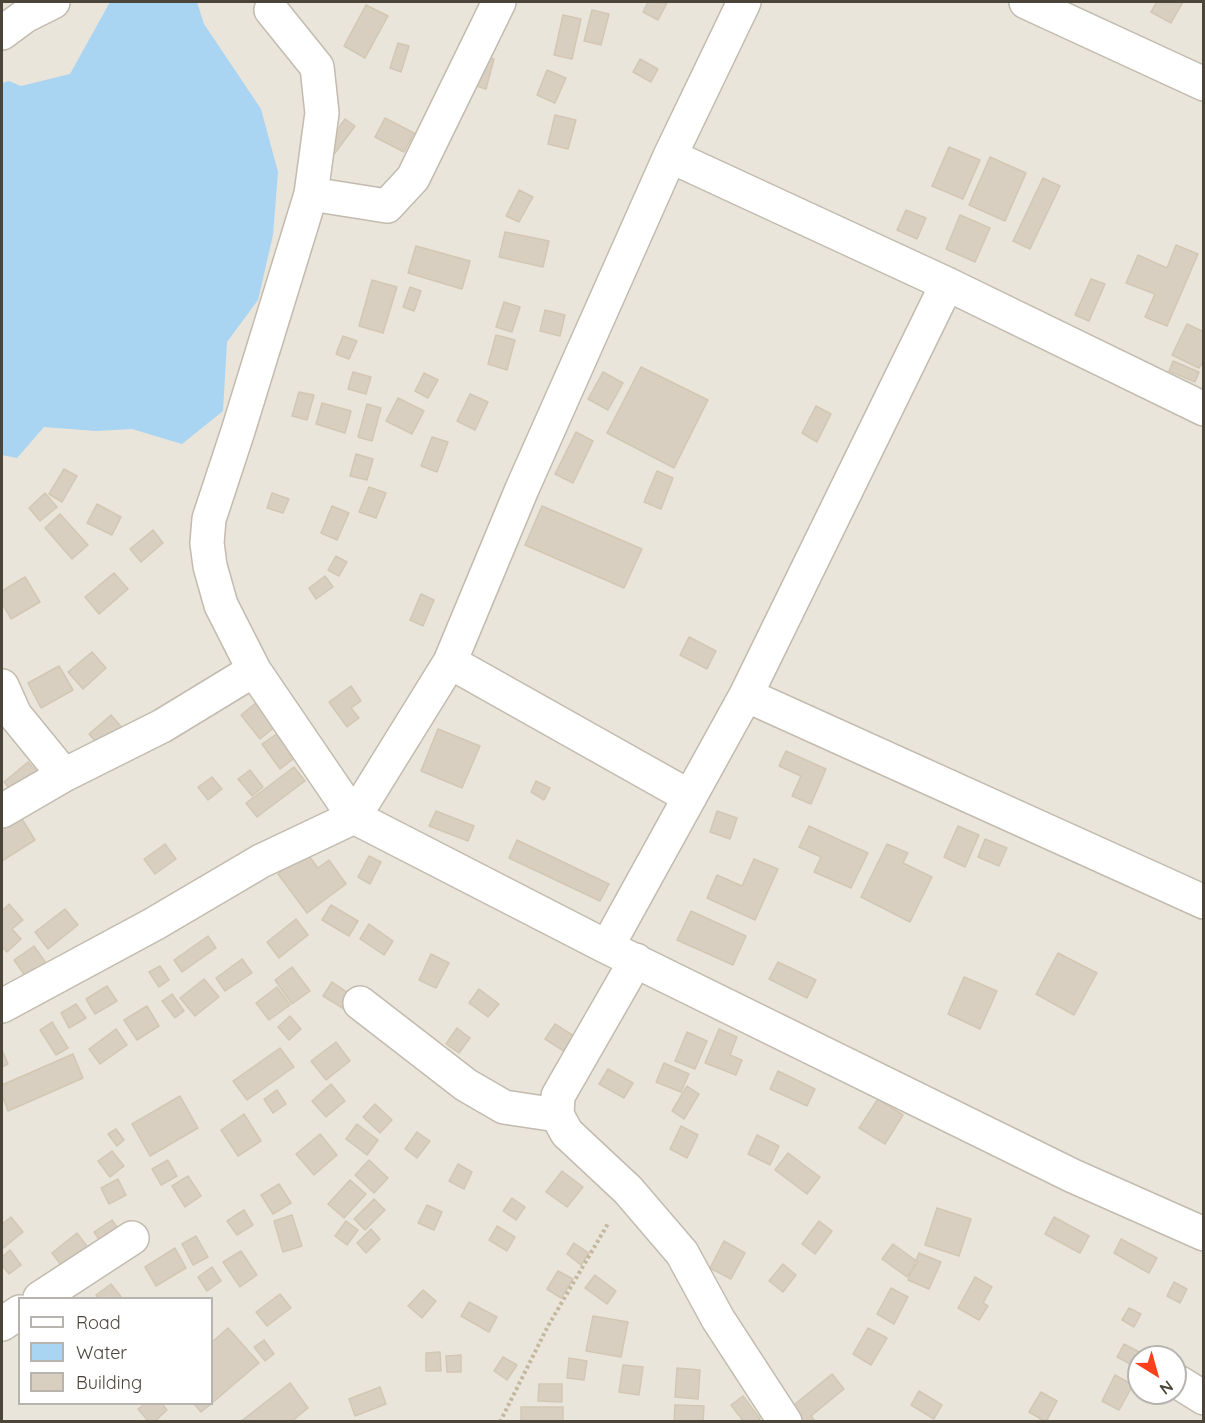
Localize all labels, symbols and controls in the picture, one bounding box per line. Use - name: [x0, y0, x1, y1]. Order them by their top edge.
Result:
- legend: [18, 1297, 213, 1405]
- text: Road: [76, 1311, 121, 1334]
- text: Water: [76, 1341, 127, 1364]
- north arrow: [1127, 1345, 1187, 1405]
- text: Building: [76, 1371, 142, 1394]
- text: N: [1156, 1376, 1177, 1399]

